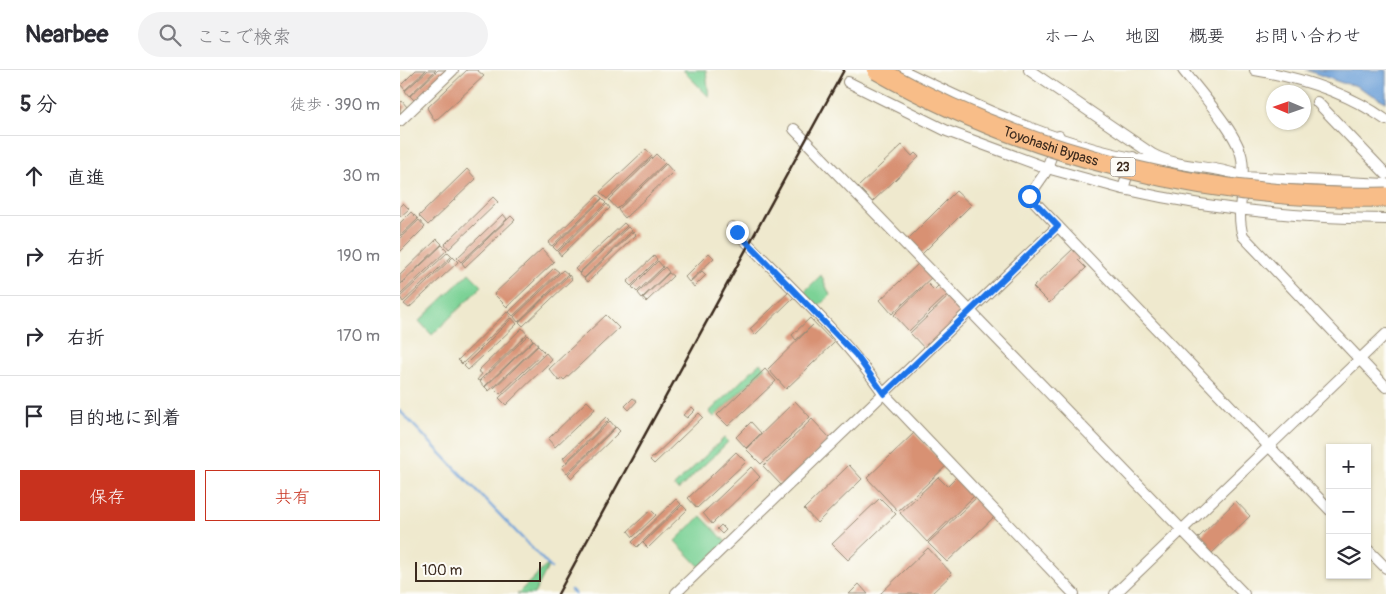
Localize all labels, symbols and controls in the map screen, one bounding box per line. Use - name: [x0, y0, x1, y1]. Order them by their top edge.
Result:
- search box: [138, 12, 488, 57]
- text: Nearbee: [25, 20, 108, 49]
- icon: search: [156, 21, 184, 49]
- text: ここで検索: [196, 25, 291, 49]
- text: ホーム: [1044, 25, 1097, 48]
- text: 地図: [1125, 25, 1161, 48]
- text: 概要: [1189, 25, 1225, 48]
- text: お問い合わせ: [1253, 25, 1361, 48]
- north arrow: [1266, 85, 1311, 130]
- text: 5 分: [20, 91, 57, 118]
- text: 徒歩 · 390 m: [290, 95, 380, 115]
- street label: Toyohashi Bypass: [1001, 122, 1101, 170]
- road number: 23: [1110, 158, 1136, 176]
- icon: ahead: [20, 162, 48, 190]
- text: 直進: [67, 166, 105, 190]
- text: 30 m: [342, 166, 380, 186]
- route start: [1018, 185, 1041, 208]
- route end: [726, 221, 749, 244]
- icon: right: [20, 242, 48, 270]
- text: 右折: [67, 246, 105, 270]
- text: 190 m: [337, 246, 380, 266]
- icon: right: [20, 322, 48, 350]
- text: 右折: [67, 326, 105, 350]
- text: 170 m: [337, 326, 380, 346]
- icon: arrive: [20, 402, 48, 430]
- text: 目的地に到着: [67, 406, 181, 430]
- map controls: [1326, 444, 1371, 579]
- button: +: [1326, 444, 1371, 489]
- button: 保存: [20, 470, 195, 521]
- button: 共有: [205, 470, 380, 521]
- button: −: [1326, 489, 1371, 534]
- button: layers: [1326, 534, 1371, 579]
- scale bar: [415, 559, 541, 582]
- text: 100 m: [422, 562, 462, 579]

